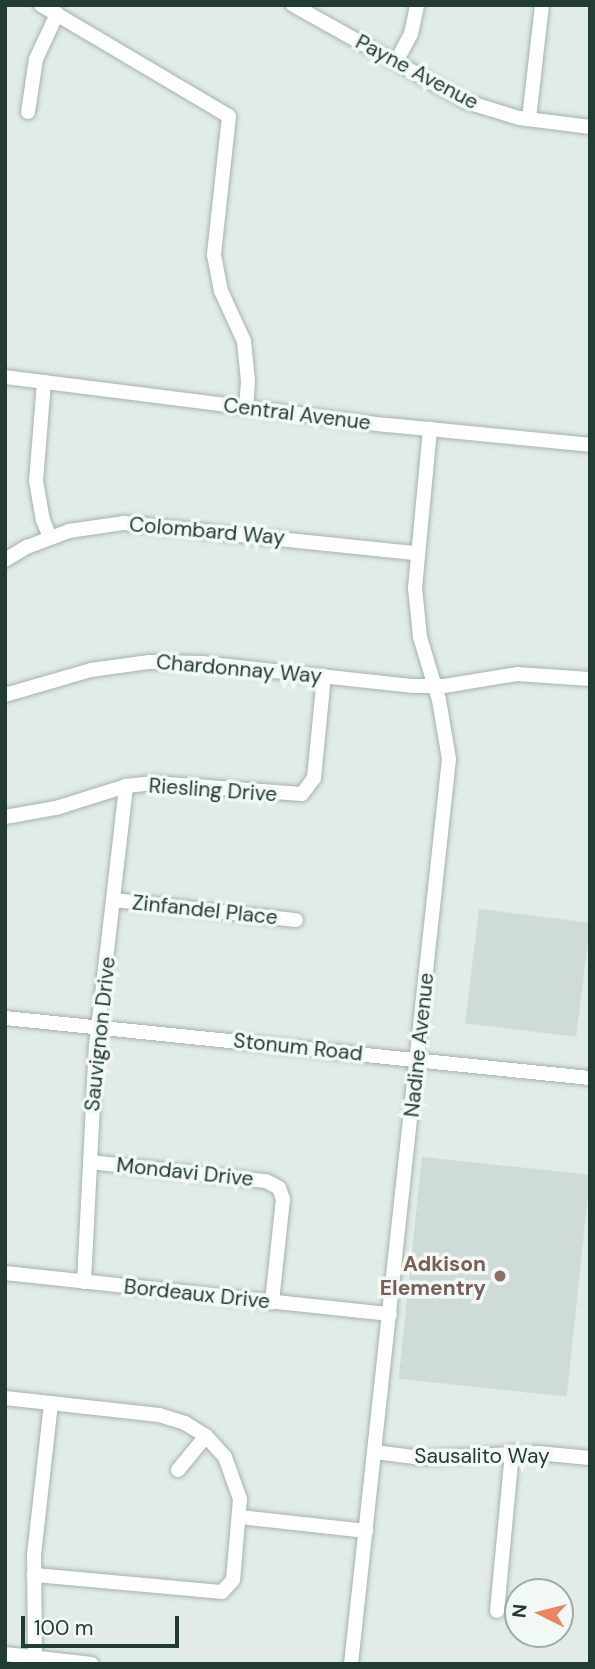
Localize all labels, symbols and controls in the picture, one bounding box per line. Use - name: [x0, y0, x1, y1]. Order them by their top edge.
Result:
- street label: Payne Avenue: [351, 29, 483, 115]
- street label: Central Avenue: [222, 392, 372, 436]
- street label: Colombard Way: [128, 512, 286, 550]
- street label: Chardonnay Way: [155, 649, 323, 689]
- street label: Riesling Drive: [148, 773, 278, 807]
- street label: Zinfandel Place: [131, 890, 279, 930]
- street label: Sauvignon Drive: [79, 955, 121, 1113]
- street label: Nadine Avenue: [399, 972, 439, 1118]
- street label: Stonum Road: [232, 1028, 364, 1066]
- street label: Mondavi Drive: [115, 1152, 255, 1192]
- place label: Adkison Elementry: [380, 1251, 486, 1301]
- marker: Adkison Elementry: [492, 1268, 508, 1284]
- street label: Bordeaux Drive: [123, 1274, 271, 1314]
- street label: Sausalito Way: [414, 1443, 550, 1469]
- north arrow: [504, 1578, 574, 1648]
- scale bar: [24, 1602, 182, 1646]
- text: N: [506, 1603, 533, 1619]
- text: 100 m: [34, 1614, 94, 1642]

